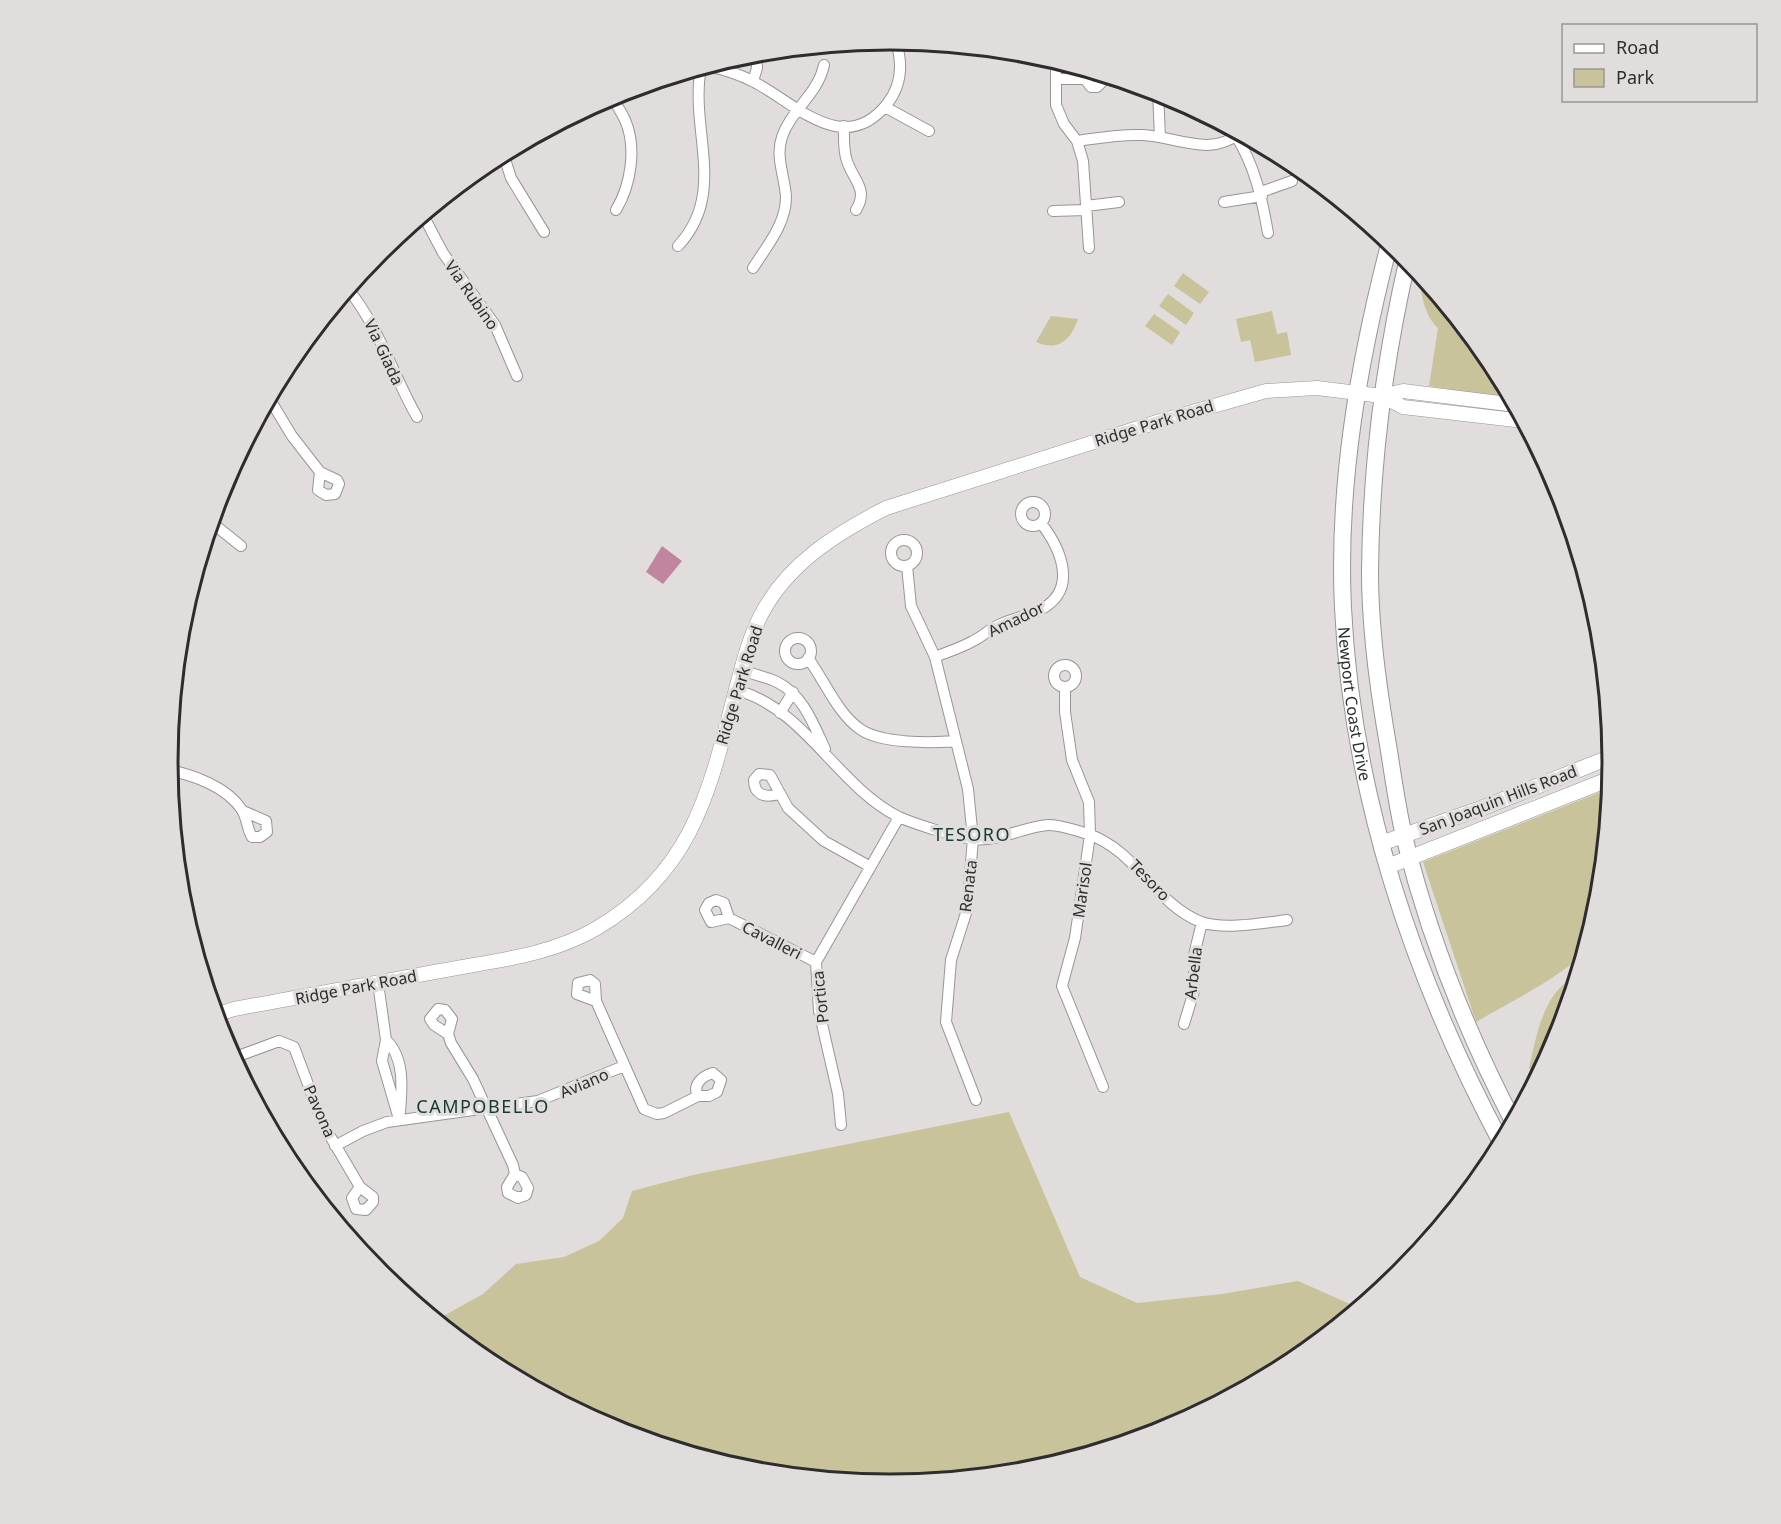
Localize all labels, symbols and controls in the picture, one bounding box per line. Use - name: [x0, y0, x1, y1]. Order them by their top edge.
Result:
- legend: [1562, 24, 1757, 102]
- text: Road: [1616, 35, 1659, 59]
- text: Park: [1616, 65, 1654, 89]
- street label: Via Rubino: [440, 256, 504, 334]
- street label: Via Giada: [359, 315, 409, 389]
- street label: Ridge Park Road: [1092, 394, 1216, 452]
- street label: Amador: [984, 596, 1048, 642]
- street label: Ridge Park Road: [710, 623, 768, 747]
- street label: Newport Coast Drive: [1333, 626, 1377, 783]
- street label: San Joaquin Hills Road: [1416, 760, 1580, 840]
- district label: TESORO: [933, 822, 1011, 846]
- street label: Tesoro: [1125, 854, 1175, 906]
- street label: Renata: [954, 859, 982, 913]
- street label: Marisol: [1067, 861, 1097, 919]
- street label: Cavalleri: [738, 916, 806, 964]
- street label: Arbella: [1179, 945, 1207, 1001]
- street label: Ridge Park Road: [293, 964, 419, 1010]
- street label: Portica: [806, 970, 834, 1024]
- street label: Aviano: [556, 1063, 612, 1103]
- street label: Pavona: [299, 1081, 341, 1141]
- district label: CAMPOBELLO: [416, 1094, 550, 1118]

